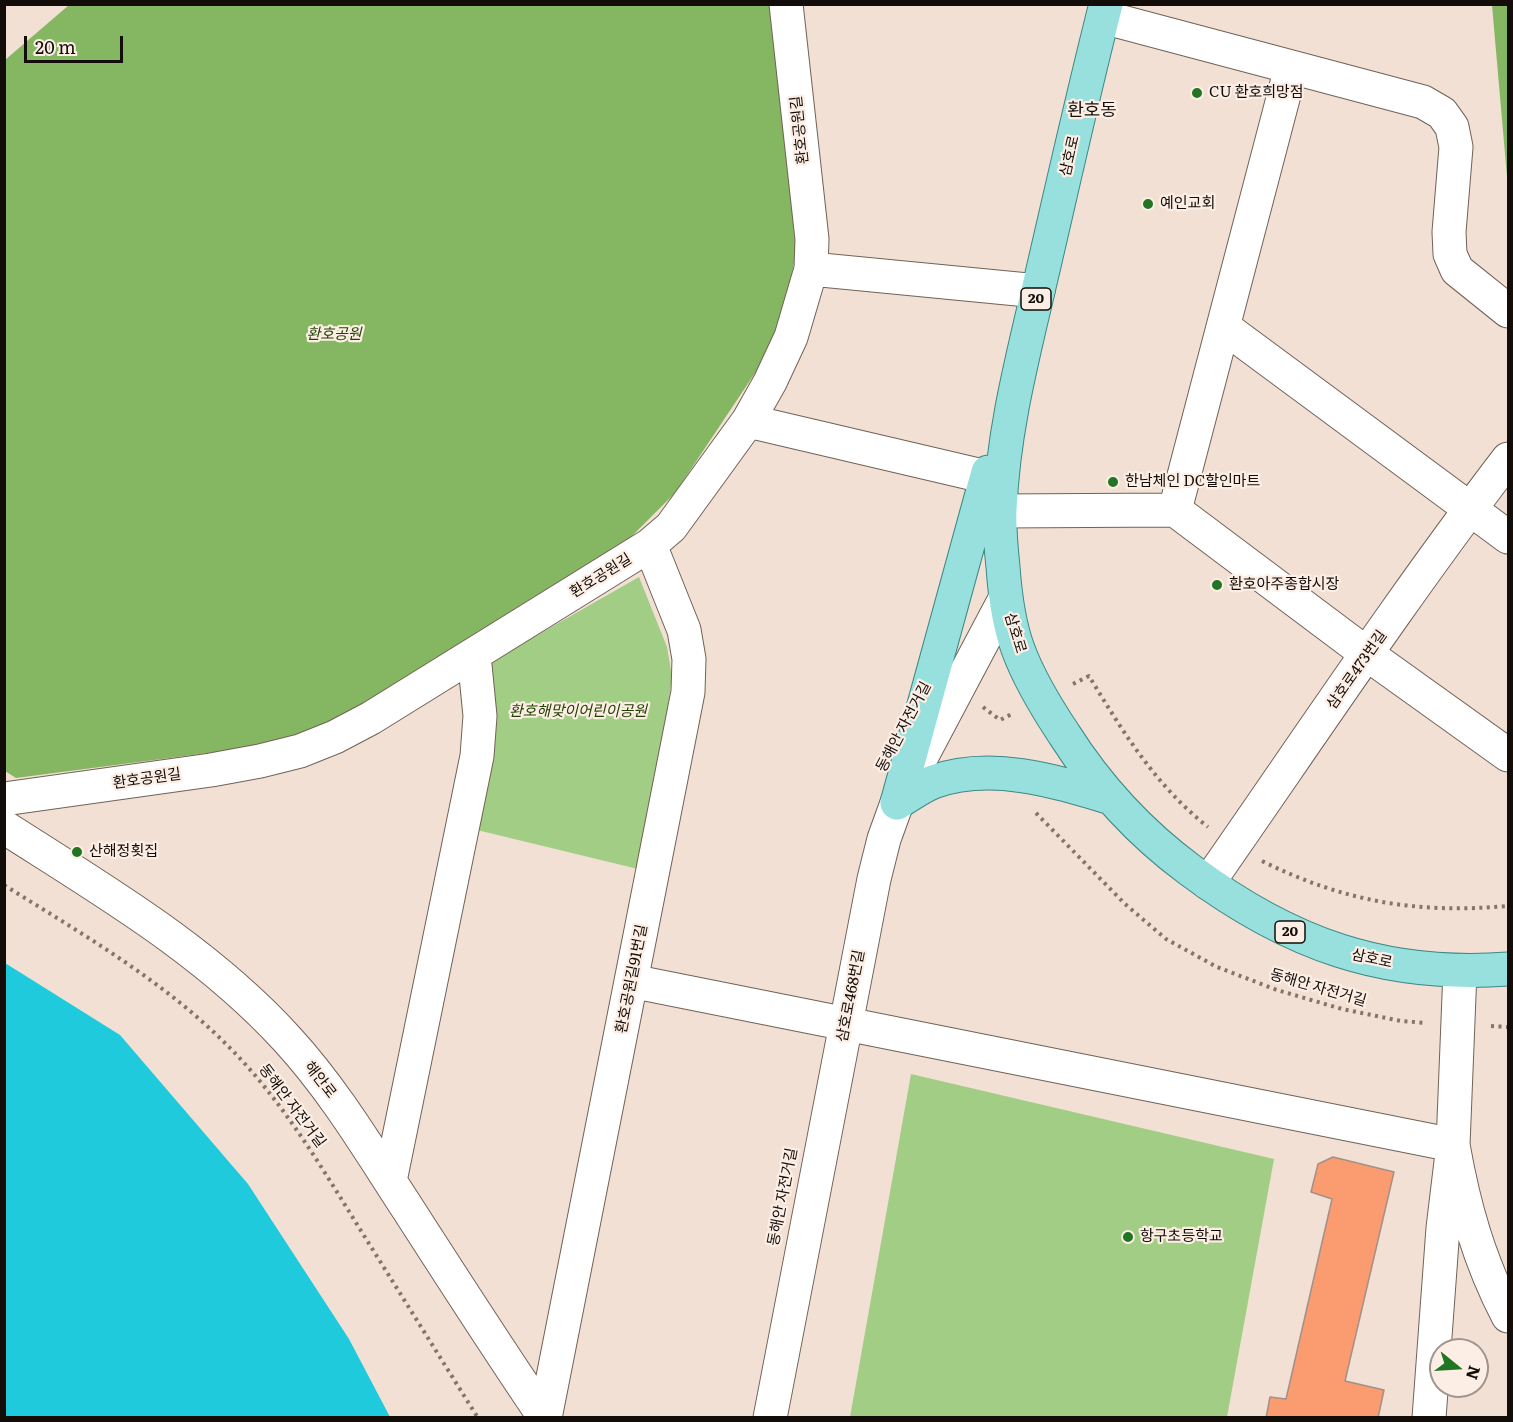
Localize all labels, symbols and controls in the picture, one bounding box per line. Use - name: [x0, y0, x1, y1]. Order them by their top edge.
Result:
- scale bar: [27, 24, 126, 62]
- text: 20 m: [35, 33, 76, 60]
- place label: CU 환호희망점: [1209, 84, 1304, 102]
- marker: CU 환호희망점: [1190, 86, 1204, 100]
- street label: 환호공원길: [787, 95, 813, 165]
- district label: 환호동: [1067, 100, 1117, 122]
- street label: 삼호로: [1057, 134, 1083, 178]
- place label: 예인교회: [1160, 195, 1215, 213]
- marker: 예인교회: [1141, 197, 1155, 211]
- road number: 20: [1021, 288, 1051, 310]
- park label: 환호공원: [306, 326, 362, 344]
- place label: 한남체인 DC할인마트: [1125, 473, 1260, 491]
- marker: 한남체인 DC할인마트: [1106, 475, 1120, 489]
- street label: 환호공원길: [567, 550, 635, 602]
- place label: 환호아주종합시장: [1229, 576, 1339, 594]
- marker: 환호아주종합시장: [1210, 578, 1224, 592]
- street label: 삼호로: [1000, 611, 1030, 655]
- street label: 삼호로473번길: [1323, 627, 1391, 713]
- street label: 동해안 자전거길: [873, 679, 935, 775]
- park label: 환호해맞이어린이공원: [509, 703, 647, 721]
- street label: 환호공원길: [112, 765, 182, 793]
- place label: 산해정횟집: [89, 843, 158, 861]
- marker: 산해정횟집: [70, 845, 84, 859]
- road number: 20: [1275, 921, 1305, 943]
- street label: 환호공원길91번길: [613, 923, 651, 1035]
- street label: 삼호로: [1350, 946, 1394, 972]
- street label: 삼호로468번길: [833, 948, 869, 1044]
- street label: 동해안 자전거길: [1268, 966, 1368, 1010]
- street label: 해안로: [300, 1058, 340, 1102]
- street label: 동해안 자전거길: [255, 1061, 329, 1151]
- street label: 동해안 자전거길: [765, 1146, 801, 1248]
- place label: 항구초등학교: [1140, 1228, 1223, 1246]
- marker: 항구초등학교: [1121, 1230, 1135, 1244]
- north arrow: [1429, 1338, 1489, 1398]
- text: N: [1461, 1363, 1488, 1383]

